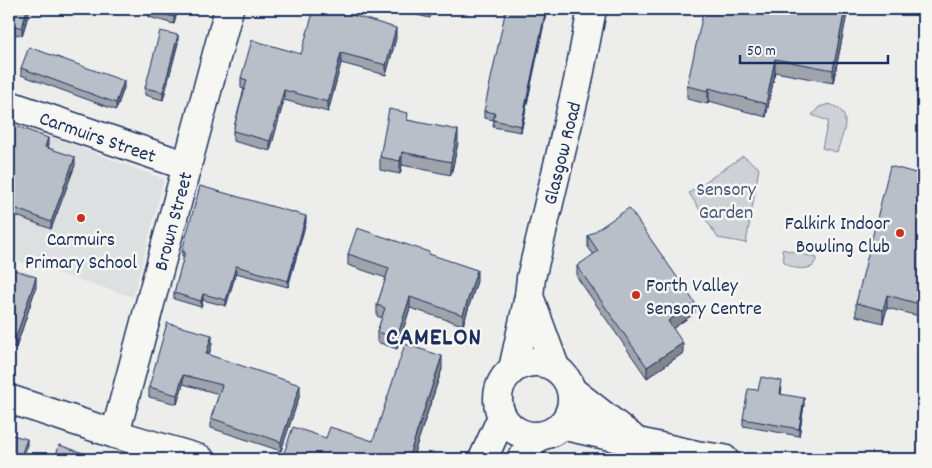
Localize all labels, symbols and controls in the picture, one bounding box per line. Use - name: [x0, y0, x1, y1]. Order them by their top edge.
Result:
- scale bar: [740, 32, 887, 64]
- text: 50 m: [747, 41, 776, 63]
- street label: Glasgow Road: [538, 99, 590, 208]
- street label: Carmuirs Street: [35, 106, 159, 172]
- street label: Brown Street: [148, 169, 202, 274]
- park label: Sensory Garden: [696, 177, 757, 228]
- place label: Falkirk Indoor Bowling Club: [785, 211, 891, 262]
- marker: Carmuirs Primary School: [75, 212, 87, 224]
- place label: Carmuirs Primary School: [25, 227, 137, 278]
- marker: Falkirk Indoor Bowling Club: [894, 227, 906, 239]
- place label: Forth Valley Sensory Centre: [646, 273, 762, 324]
- marker: Forth Valley Sensory Centre: [630, 289, 642, 301]
- district label: CAMELON: [386, 321, 482, 357]

